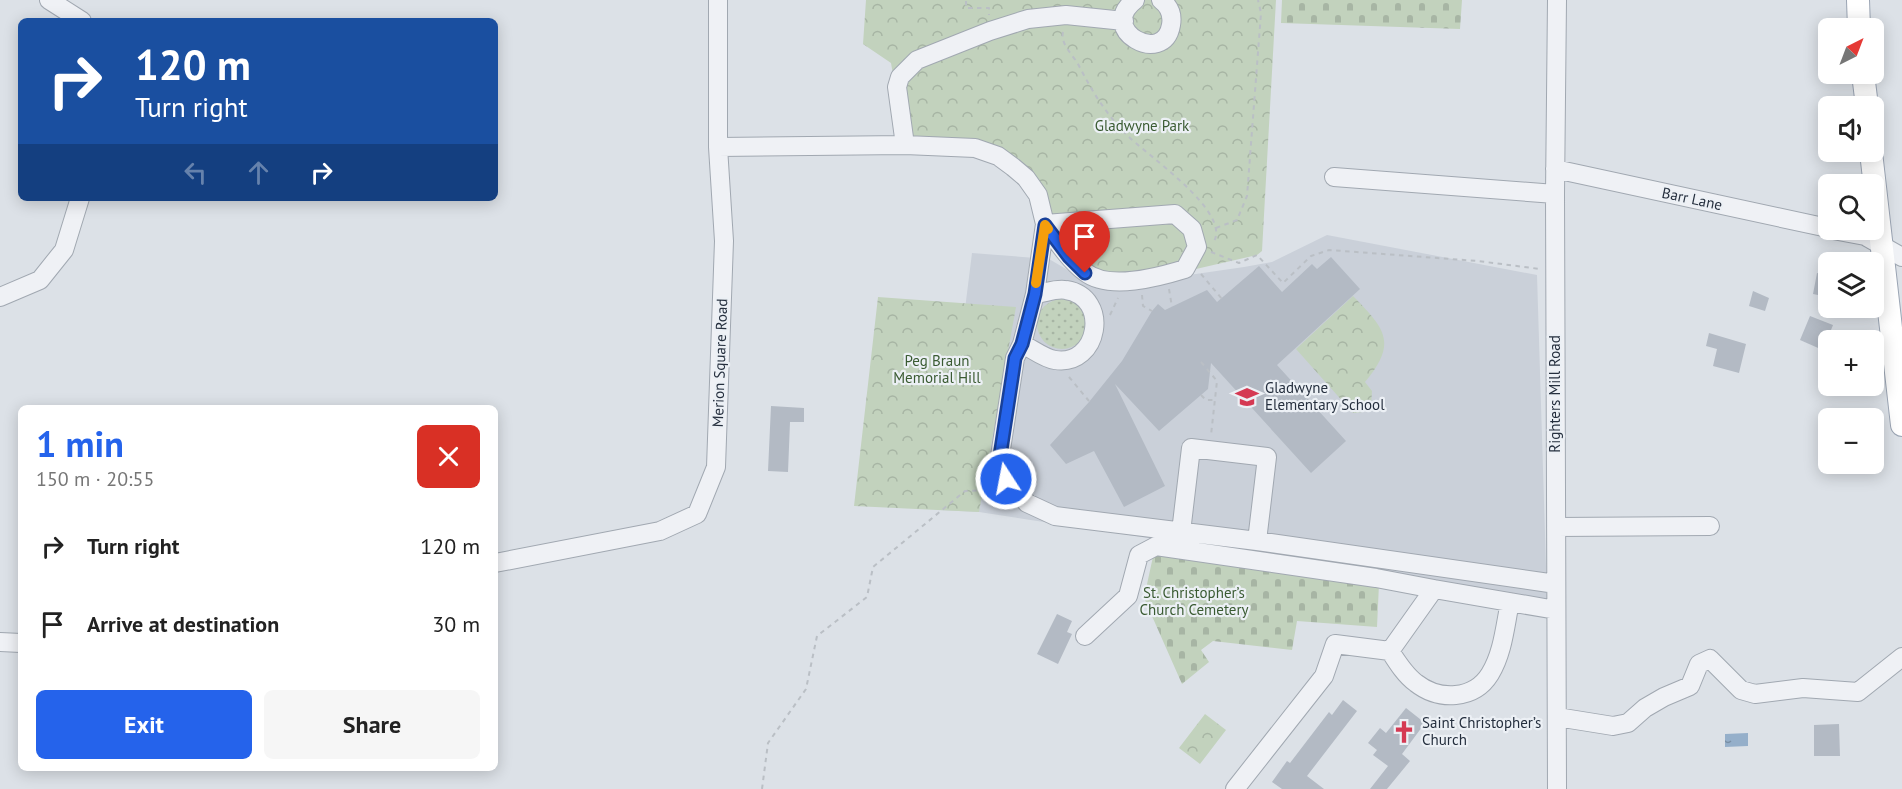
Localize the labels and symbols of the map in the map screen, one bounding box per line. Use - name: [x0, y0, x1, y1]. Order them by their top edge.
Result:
- north arrow: [1818, 18, 1884, 84]
- park label: Gladwyne Park: [1095, 116, 1190, 135]
- street label: Barr Lane: [1660, 183, 1724, 214]
- pin: [1059, 211, 1110, 273]
- street label: Merion Square Road: [708, 298, 731, 428]
- street label: Righters Mill Road: [1545, 335, 1564, 453]
- park label: Peg Braun Memorial Hill: [893, 351, 981, 387]
- place label: Gladwyne Elementary School: [1265, 378, 1385, 414]
- school or university icon: Gladwyne Elementary School: [1234, 384, 1260, 410]
- position arrow: [974, 447, 1038, 511]
- park label: St. Christopher’s Church Cemetery: [1139, 583, 1249, 619]
- place label: Saint Christopher’s Church: [1422, 713, 1541, 749]
- church icon: Saint Christopher’s Church: [1391, 719, 1417, 745]

